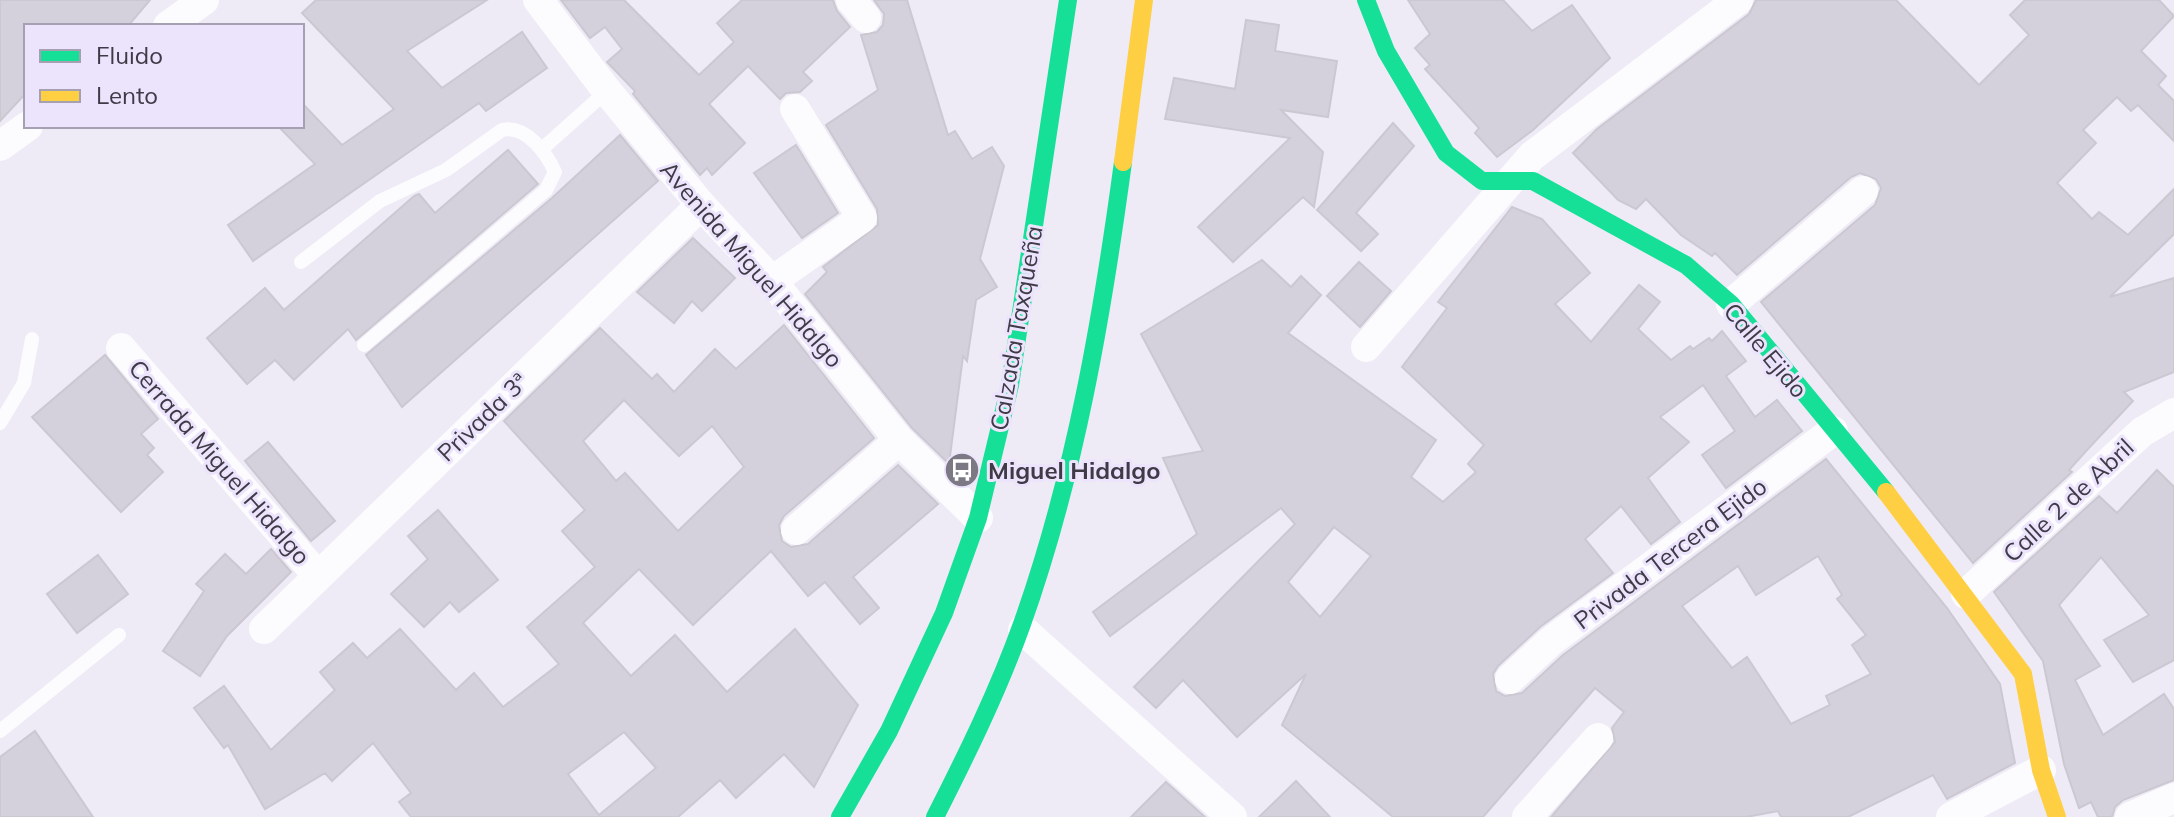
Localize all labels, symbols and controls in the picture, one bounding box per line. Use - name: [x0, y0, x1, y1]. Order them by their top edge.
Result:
- legend: [24, 24, 304, 128]
- text: Fluido: [96, 40, 163, 70]
- text: Lento: [96, 80, 158, 110]
- street label: Avenida Miguel Hidalgo: [654, 155, 850, 373]
- street label: Calzada Taxqueña: [983, 223, 1049, 433]
- street label: Calle Ejido: [1718, 296, 1814, 404]
- street label: Cerrada Miguel Hidalgo: [123, 353, 317, 571]
- street label: Privada 3ª: [431, 367, 533, 467]
- street label: Calle 2 de Abril: [1996, 432, 2140, 568]
- bus stop icon: Miguel Hidalgo: [943, 451, 981, 489]
- place label: Miguel Hidalgo: [988, 455, 1160, 485]
- street label: Privada Tercera Ejido: [1568, 471, 1772, 635]

